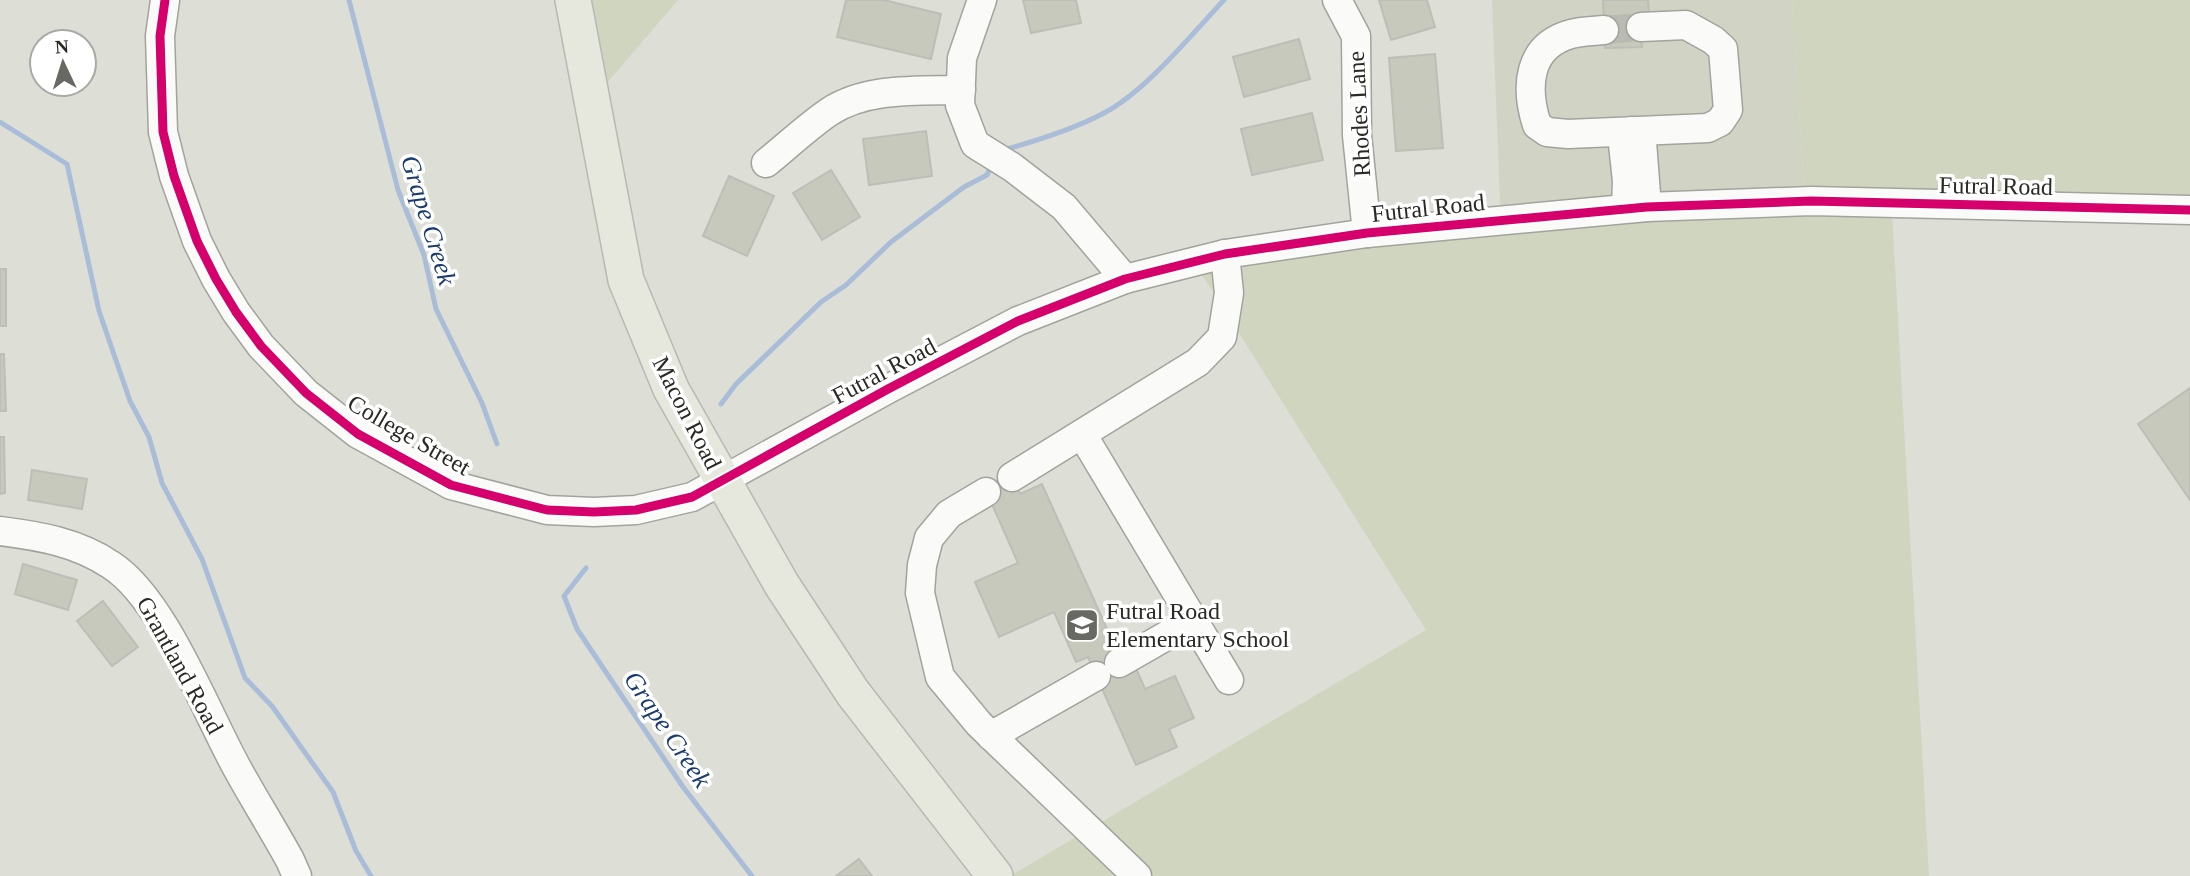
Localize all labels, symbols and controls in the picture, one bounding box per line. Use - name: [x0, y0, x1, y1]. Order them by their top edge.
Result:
- north arrow: [28, 28, 98, 98]
- text: N: [54, 36, 70, 57]
- street label: Rhodes Lane: [1343, 50, 1375, 178]
- water label: Grape Creek: [395, 152, 462, 289]
- street label: Futral Road: [1939, 172, 2053, 200]
- street label: Futral Road: [1370, 189, 1486, 227]
- street label: Futral Road: [828, 333, 940, 409]
- street label: Macon Road: [647, 352, 727, 474]
- street label: College Street: [343, 390, 475, 481]
- street label: Grantland Road: [132, 592, 228, 738]
- place label: Futral Road Elementary School: [1106, 598, 1290, 652]
- school or university icon: Futral Road Elementary School: [1063, 606, 1101, 644]
- water label: Grape Creek: [618, 666, 717, 793]

